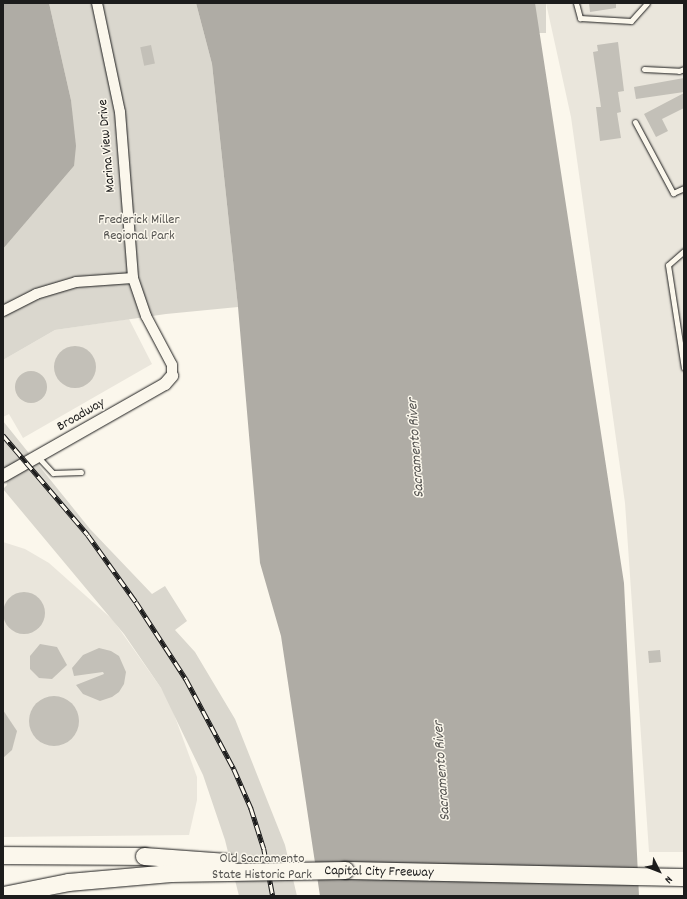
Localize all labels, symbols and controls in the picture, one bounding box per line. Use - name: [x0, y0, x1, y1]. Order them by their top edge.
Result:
- street label: Marina View Drive: [95, 99, 119, 193]
- park label: Frederick Miller Regional Park: [98, 212, 180, 244]
- street label: Broadway: [54, 395, 108, 435]
- water label: Sacramento River: [405, 397, 429, 499]
- water label: Sacramento River: [431, 720, 455, 822]
- park label: Old Sacramento State Historic Park: [212, 851, 312, 884]
- north arrow: [639, 851, 679, 891]
- street label: Capital City Freeway: [324, 863, 434, 881]
- text: N: [660, 872, 676, 886]

